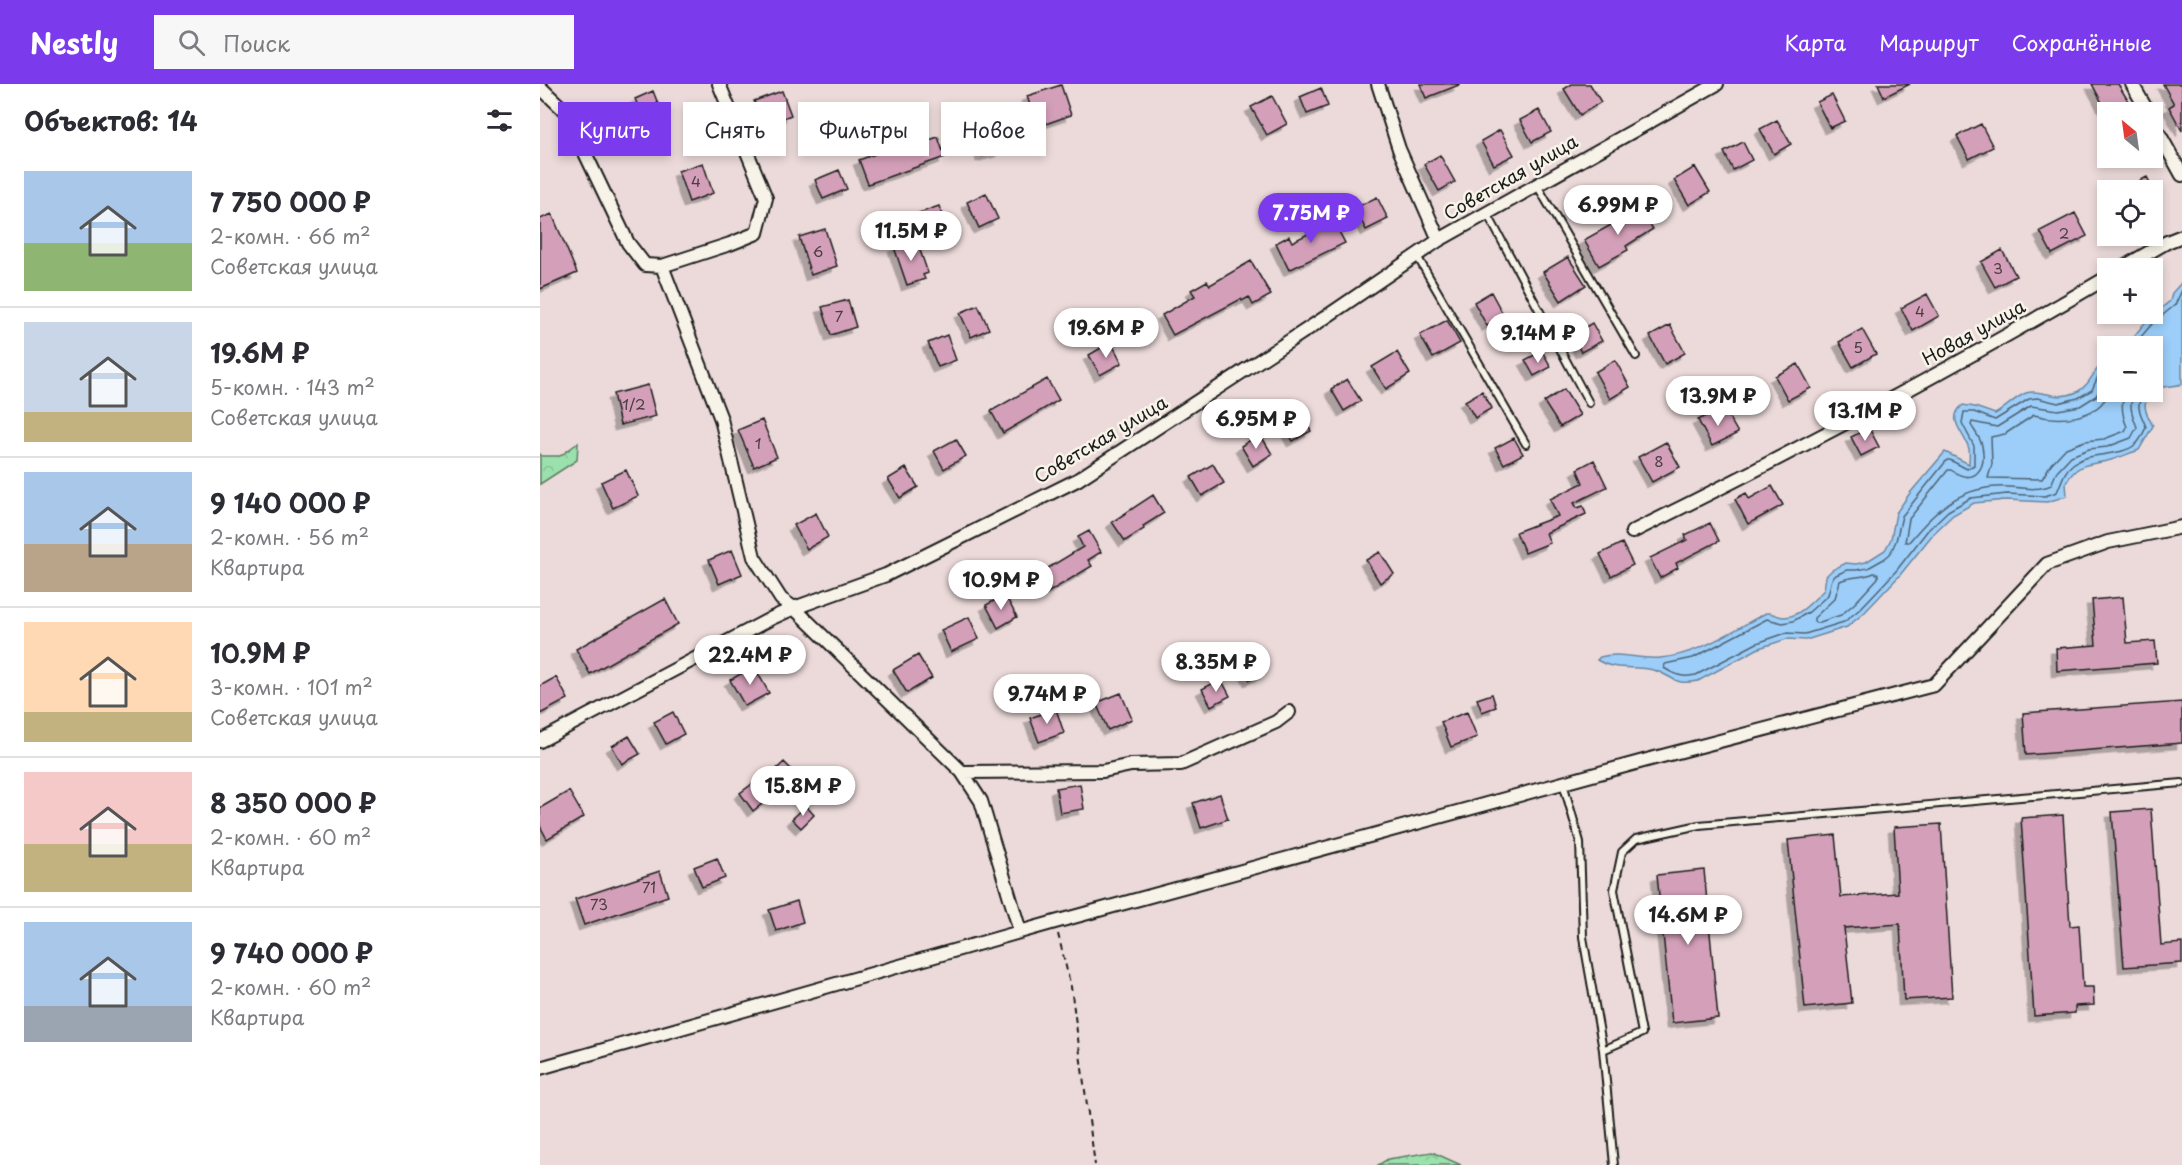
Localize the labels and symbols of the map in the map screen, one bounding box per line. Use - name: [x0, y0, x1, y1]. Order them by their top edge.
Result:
- north arrow: [2097, 102, 2163, 168]
- street label: Советская улица: [1438, 127, 1583, 226]
- house number: 4: [691, 169, 701, 192]
- pin: 6.99M ₽: [1563, 185, 1673, 236]
- pin: 7.75M ₽: [1256, 193, 1366, 244]
- pin: 11.5M ₽: [856, 211, 966, 262]
- house number: 2: [2059, 221, 2069, 244]
- house number: 6: [813, 239, 823, 262]
- house number: 3: [1993, 256, 2003, 279]
- street label: Новая улица: [1917, 292, 2031, 371]
- house number: 4: [1915, 299, 1925, 322]
- house number: 7: [835, 304, 844, 327]
- pin: 19.6M ₽: [1051, 308, 1161, 359]
- pin: 9.14M ₽: [1483, 313, 1593, 364]
- house number: 5: [1853, 335, 1863, 358]
- pin: 13.9M ₽: [1663, 376, 1773, 427]
- street label: Советская улица: [1029, 388, 1173, 489]
- pin: 13.1M ₽: [1810, 391, 1920, 442]
- house number: 1/2: [622, 392, 646, 415]
- pin: 6.95M ₽: [1201, 399, 1311, 450]
- house number: 1: [755, 431, 761, 454]
- house number: 8: [1654, 449, 1664, 472]
- pin: 10.9M ₽: [946, 560, 1056, 611]
- pin: 22.4M ₽: [695, 635, 805, 686]
- pin: 8.35M ₽: [1161, 642, 1271, 693]
- pin: 9.74M ₽: [992, 674, 1102, 725]
- pin: 15.8M ₽: [748, 766, 858, 817]
- house number: 71: [642, 875, 656, 898]
- house number: 73: [590, 892, 608, 915]
- pin: 14.6M ₽: [1633, 895, 1743, 946]

